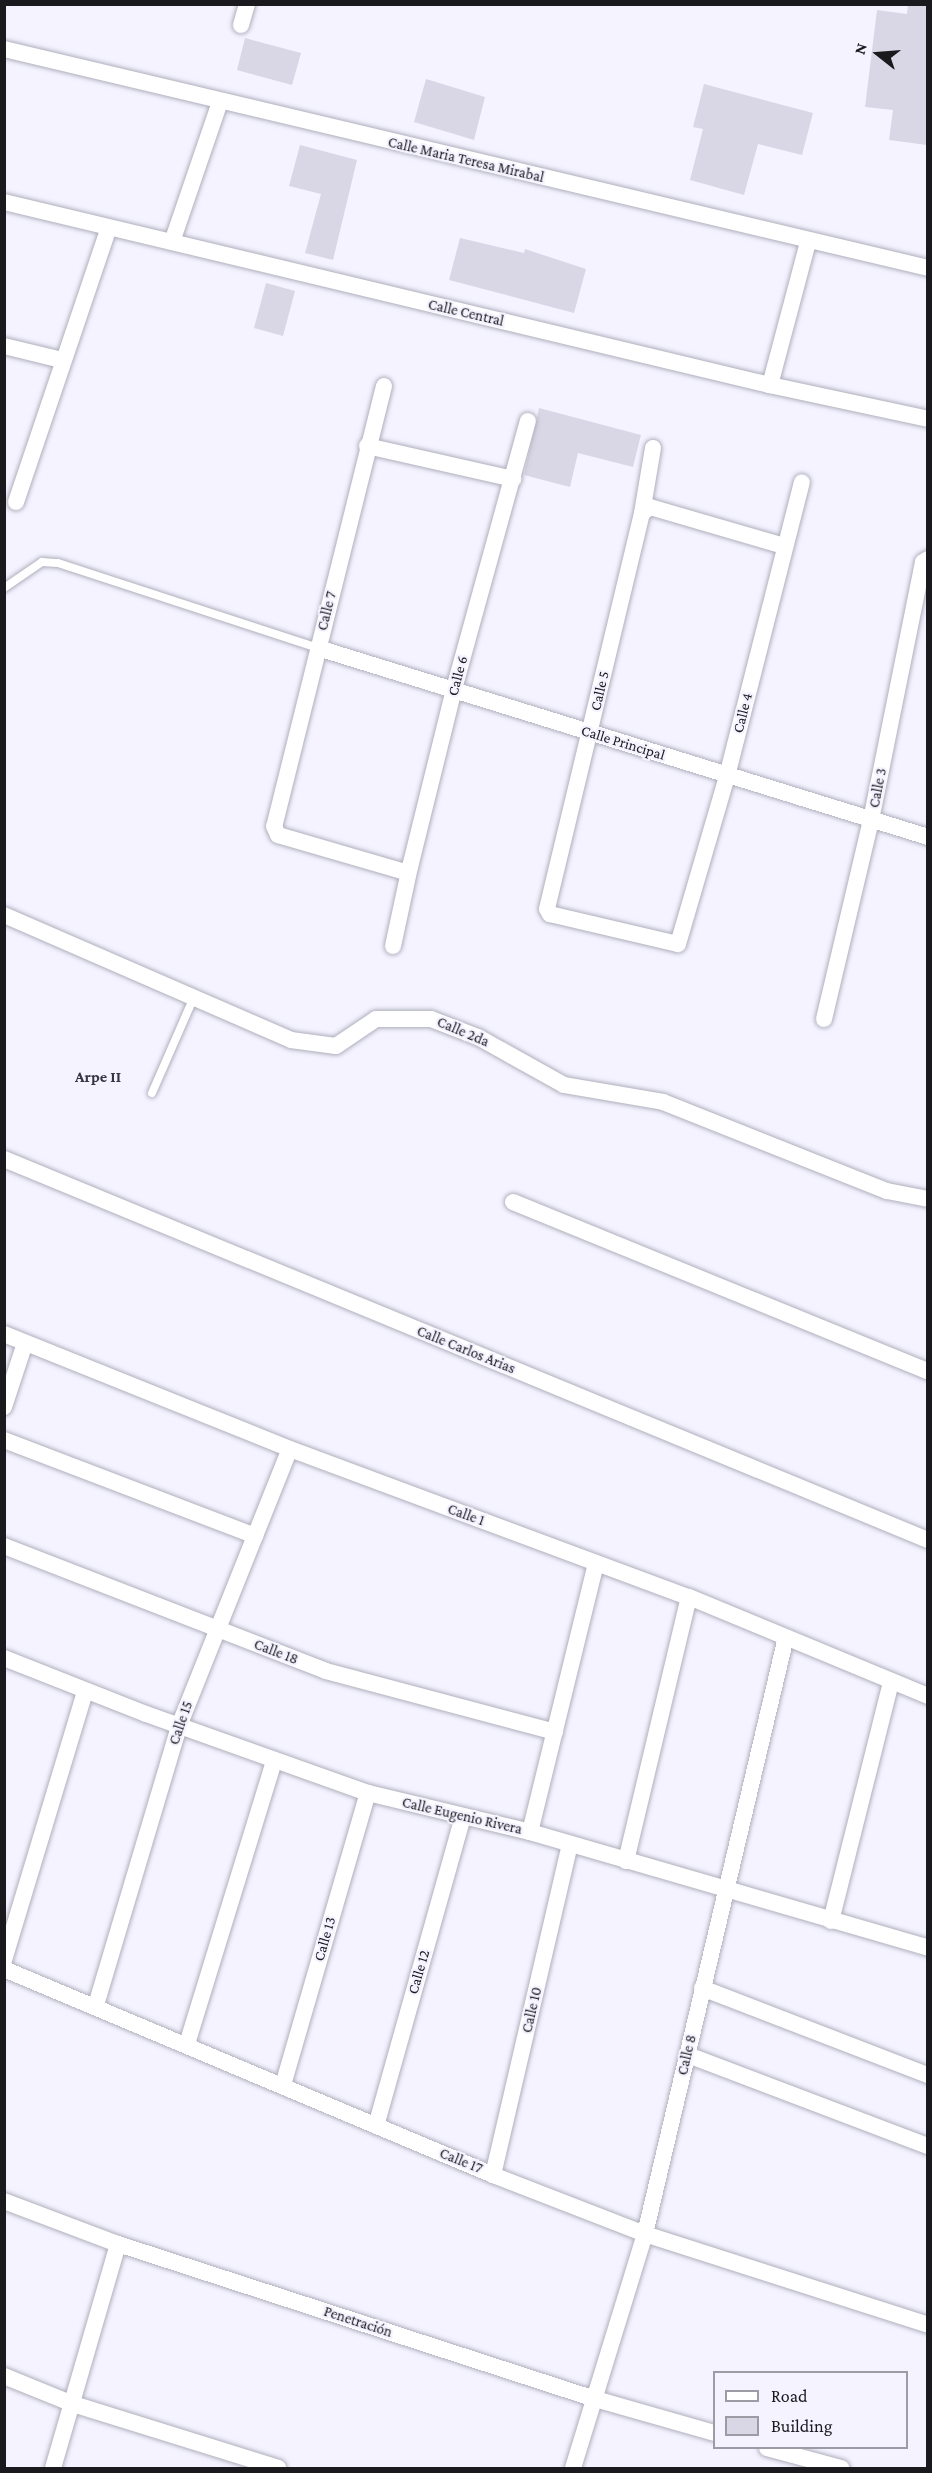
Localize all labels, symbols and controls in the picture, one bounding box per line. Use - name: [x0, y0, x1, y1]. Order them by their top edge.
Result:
- north arrow: [848, 24, 908, 84]
- text: N: [851, 41, 870, 56]
- street label: Calle Maria Teresa Mirabal: [386, 133, 546, 187]
- street label: Calle Central: [426, 296, 506, 330]
- street label: Calle 7: [313, 589, 341, 633]
- street label: Calle 6: [444, 654, 472, 698]
- street label: Calle 5: [587, 669, 613, 713]
- street label: Calle 4: [729, 691, 757, 735]
- street label: Calle Principal: [579, 722, 667, 764]
- street label: Calle 3: [865, 767, 891, 809]
- street label: Calle 2da: [434, 1013, 492, 1051]
- district label: Arpe II: [75, 1067, 121, 1087]
- street label: Calle Carlos Arias: [414, 1322, 518, 1378]
- street label: Calle 1: [445, 1500, 487, 1530]
- street label: Calle 18: [251, 1635, 301, 1669]
- street label: Calle 15: [165, 1699, 197, 1747]
- street label: Calle Eugenio Rivera: [400, 1793, 524, 1839]
- street label: Calle 13: [310, 1915, 340, 1963]
- street label: Calle 12: [404, 1948, 434, 1996]
- street label: Calle 10: [518, 1985, 546, 2035]
- street label: Calle 8: [674, 2033, 700, 2077]
- street label: Calle 17: [437, 2144, 485, 2178]
- street label: Penetración: [321, 2302, 395, 2342]
- legend: [713, 2371, 908, 2449]
- text: Road: [771, 2386, 808, 2406]
- text: Building: [771, 2416, 832, 2436]

